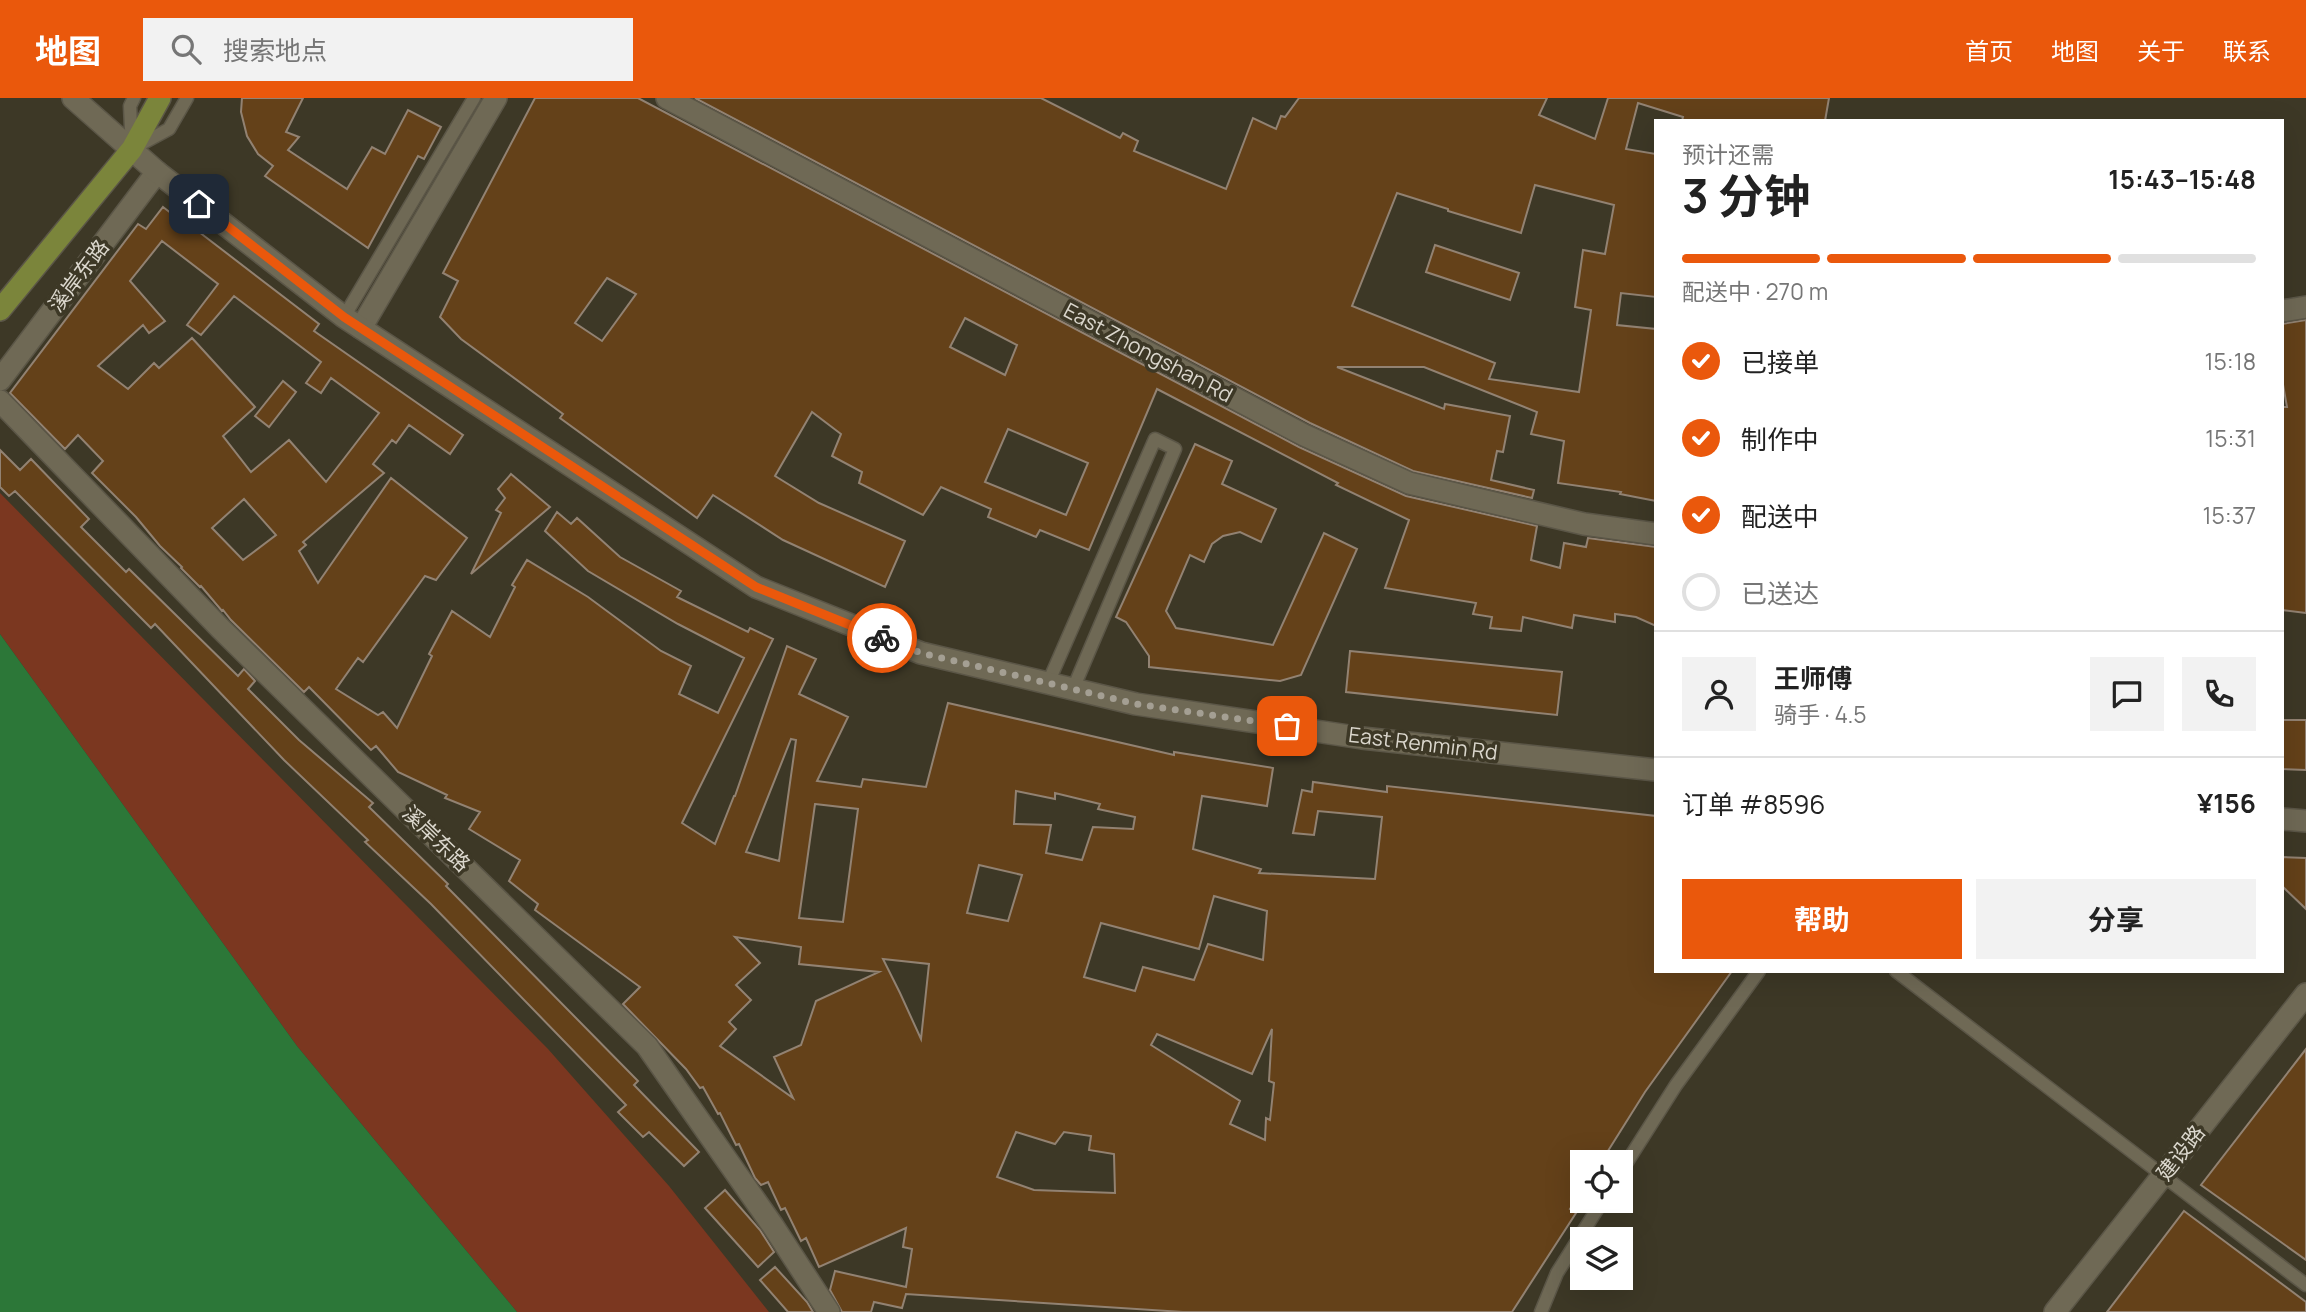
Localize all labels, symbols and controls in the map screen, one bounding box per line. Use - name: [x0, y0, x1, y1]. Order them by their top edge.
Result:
- search box: [143, 18, 633, 81]
- text: 地图: [35, 28, 101, 73]
- icon: search: [167, 30, 205, 68]
- text: 搜索地点: [223, 32, 327, 68]
- text: 首页: [1965, 34, 2013, 67]
- text: 地图: [2051, 34, 2099, 67]
- text: 关于: [2137, 34, 2185, 67]
- text: 联系: [2223, 34, 2271, 67]
- text: 预计还需: [1682, 138, 1774, 170]
- text: 15:43–15:48: [2108, 161, 2256, 197]
- text: 3 分钟: [1682, 164, 1810, 227]
- pin: [169, 174, 229, 234]
- icon: home: [180, 185, 218, 223]
- street label: 溪岸东路: [42, 233, 115, 317]
- text: 配送中 · 270 m: [1682, 275, 1828, 307]
- street label: East Zhongshan Rd: [1059, 296, 1238, 408]
- icon: check: [1682, 342, 1720, 380]
- text: 已接单: [1741, 344, 1819, 380]
- text: 15:18: [2205, 345, 2256, 377]
- icon: check: [1682, 419, 1720, 457]
- text: 制作中: [1741, 421, 1819, 457]
- text: 15:31: [2205, 422, 2256, 454]
- icon: check: [1682, 496, 1720, 534]
- text: 配送中: [1741, 498, 1819, 534]
- text: 15:37: [2203, 499, 2256, 531]
- text: 已送达: [1741, 575, 1819, 611]
- courier: [847, 603, 917, 673]
- icon: bike: [863, 619, 901, 657]
- button: person: [1682, 657, 1756, 731]
- button: chat: [2090, 657, 2164, 731]
- button: phone: [2182, 657, 2256, 731]
- text: 王师傅: [1774, 660, 1852, 696]
- pin: [1257, 696, 1317, 756]
- text: 骑手 · 4.5: [1774, 698, 1867, 730]
- icon: bag: [1268, 707, 1306, 745]
- street label: East Renmin Rd: [1347, 720, 1499, 766]
- text: ¥156: [2197, 785, 2256, 821]
- text: 订单 #8596: [1682, 786, 1826, 822]
- street label: 溪岸东路: [397, 799, 477, 878]
- button: 帮助: [1682, 879, 1962, 959]
- button: 分享: [1976, 879, 2256, 959]
- street label: 建设路: [2150, 1119, 2211, 1186]
- map controls: [1570, 1150, 1633, 1290]
- button: locate: [1570, 1150, 1633, 1213]
- button: layers: [1570, 1227, 1633, 1290]

